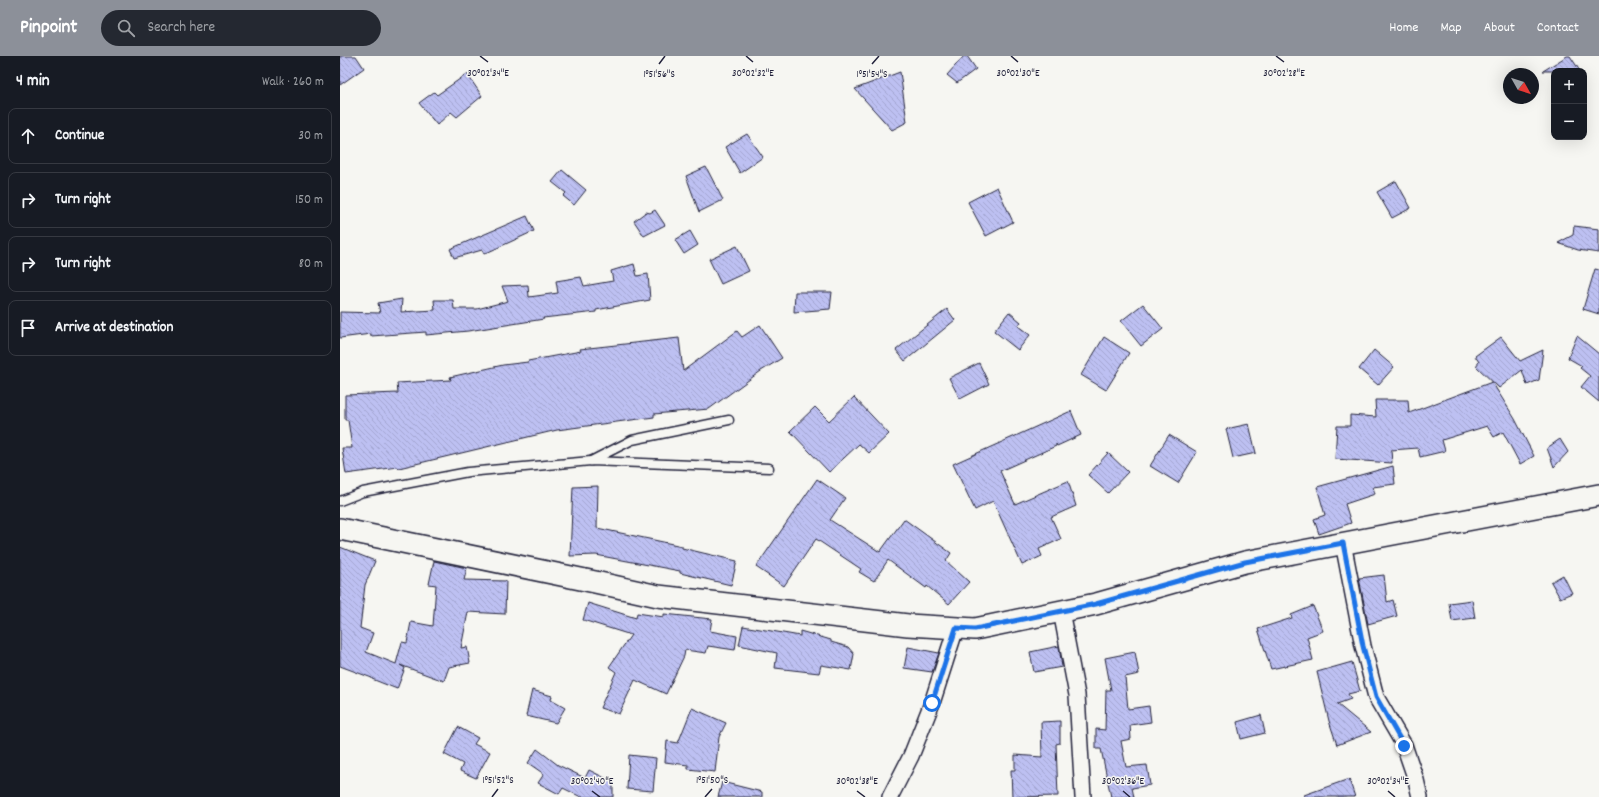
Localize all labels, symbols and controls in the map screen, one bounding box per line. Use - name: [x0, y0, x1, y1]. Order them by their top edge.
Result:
- search box: [101, 10, 381, 46]
- text: Pinpoint: [20, 15, 77, 42]
- icon: search: [115, 17, 137, 39]
- text: Search here: [147, 17, 215, 39]
- text: Home: [1389, 18, 1418, 38]
- text: Map: [1440, 18, 1462, 38]
- text: About: [1484, 18, 1515, 38]
- text: Contact: [1537, 18, 1579, 38]
- text: 30°02'34"E: [467, 67, 509, 81]
- text: 30°02'32"E: [732, 67, 774, 81]
- text: 30°02'30"E: [997, 67, 1040, 81]
- text: 30°02'28"E: [1263, 67, 1305, 81]
- text: 1°51'56"S: [643, 68, 675, 82]
- text: 1°51'54"S: [857, 68, 887, 82]
- north arrow: [1503, 68, 1539, 104]
- map controls: [1551, 68, 1587, 140]
- button: +: [1551, 68, 1587, 104]
- text: 4 min: [16, 70, 50, 94]
- text: Walk · 260 m: [262, 73, 324, 92]
- button: −: [1551, 104, 1587, 140]
- icon: ahead: [17, 125, 39, 147]
- text: Continue: [55, 125, 104, 147]
- text: 30 m: [298, 127, 323, 146]
- icon: right: [17, 189, 39, 211]
- text: Turn right: [55, 189, 111, 211]
- text: 150 m: [295, 191, 323, 210]
- icon: right: [17, 253, 39, 275]
- text: Turn right: [55, 253, 111, 275]
- text: 80 m: [299, 255, 323, 274]
- icon: arrive: [17, 317, 39, 339]
- text: Arrive at destination: [55, 317, 173, 339]
- route start: [923, 694, 941, 712]
- route end: [1395, 737, 1413, 755]
- text: 1°51'52"S: [482, 774, 514, 788]
- text: 1°51'50"S: [696, 774, 728, 788]
- text: 30°02'40"E: [571, 775, 614, 789]
- text: 30°02'38"E: [836, 775, 878, 789]
- text: 30°02'36"E: [1102, 775, 1145, 789]
- text: 30°02'34"E: [1367, 775, 1409, 789]

